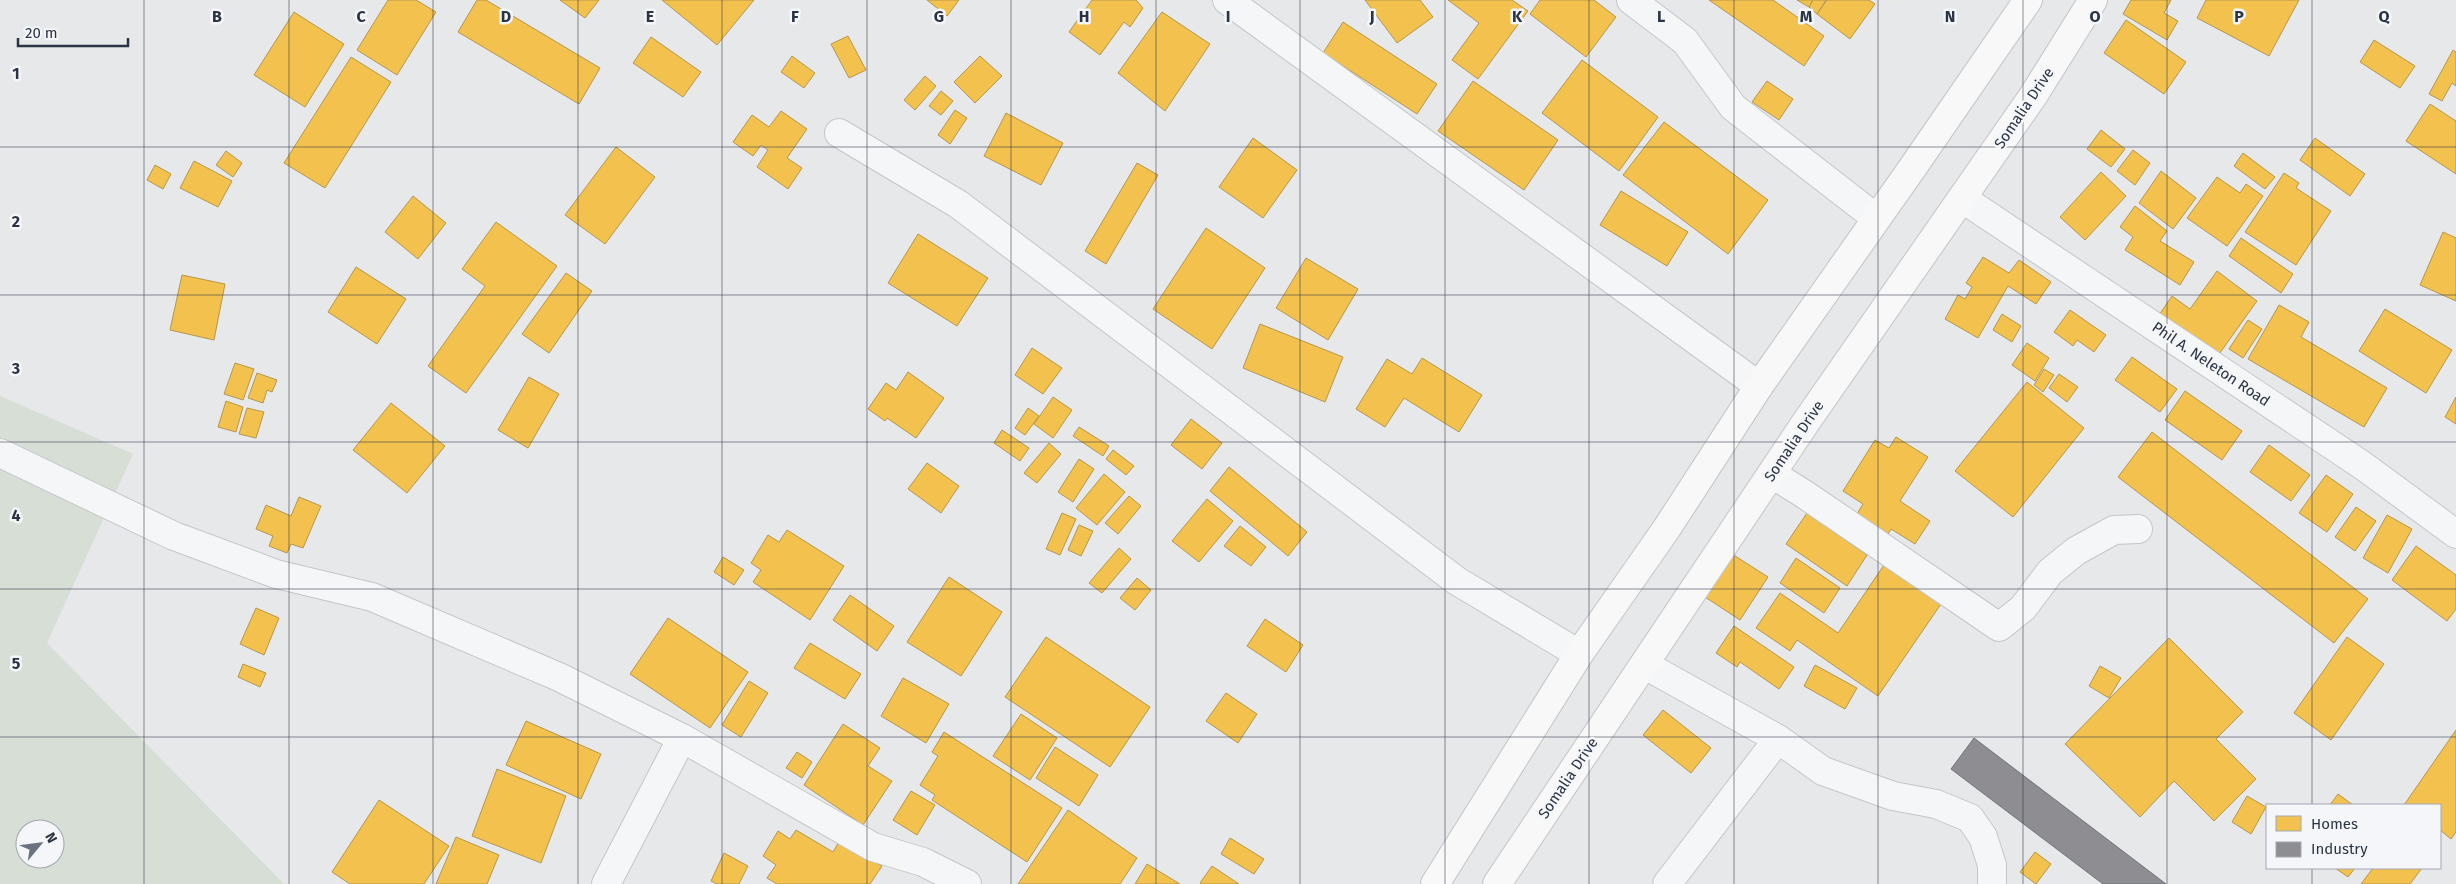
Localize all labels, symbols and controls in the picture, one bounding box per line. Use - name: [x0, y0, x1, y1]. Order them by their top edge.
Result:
- text: B: [212, 7, 222, 26]
- text: C: [356, 7, 366, 26]
- text: D: [501, 7, 511, 26]
- text: E: [646, 7, 654, 26]
- text: F: [791, 7, 799, 26]
- text: G: [934, 7, 944, 26]
- text: H: [1079, 7, 1089, 26]
- text: I: [1226, 7, 1230, 26]
- text: J: [1368, 7, 1375, 26]
- text: K: [1512, 7, 1523, 26]
- text: L: [1657, 7, 1665, 26]
- text: M: [1800, 7, 1813, 26]
- text: N: [1945, 7, 1955, 26]
- text: O: [2089, 7, 2101, 26]
- text: P: [2234, 7, 2244, 26]
- text: Q: [2378, 7, 2390, 26]
- scale bar: [18, 15, 128, 47]
- text: 20 m: [25, 24, 58, 42]
- text: 1: [12, 64, 20, 83]
- street label: Somalia Drive: [1990, 64, 2058, 152]
- text: 2: [12, 212, 20, 231]
- street label: Phil A. Neleton Road: [2149, 318, 2273, 410]
- text: 3: [11, 359, 20, 378]
- street label: Somalia Drive: [1760, 397, 1828, 485]
- text: 4: [11, 506, 21, 525]
- text: 5: [12, 654, 21, 673]
- street label: Somalia Drive: [1534, 734, 1602, 822]
- legend: [2266, 804, 2441, 869]
- text: Homes: [2311, 815, 2358, 833]
- north arrow: [15, 819, 65, 869]
- text: N: [41, 830, 61, 846]
- text: Industry: [2311, 840, 2368, 858]

